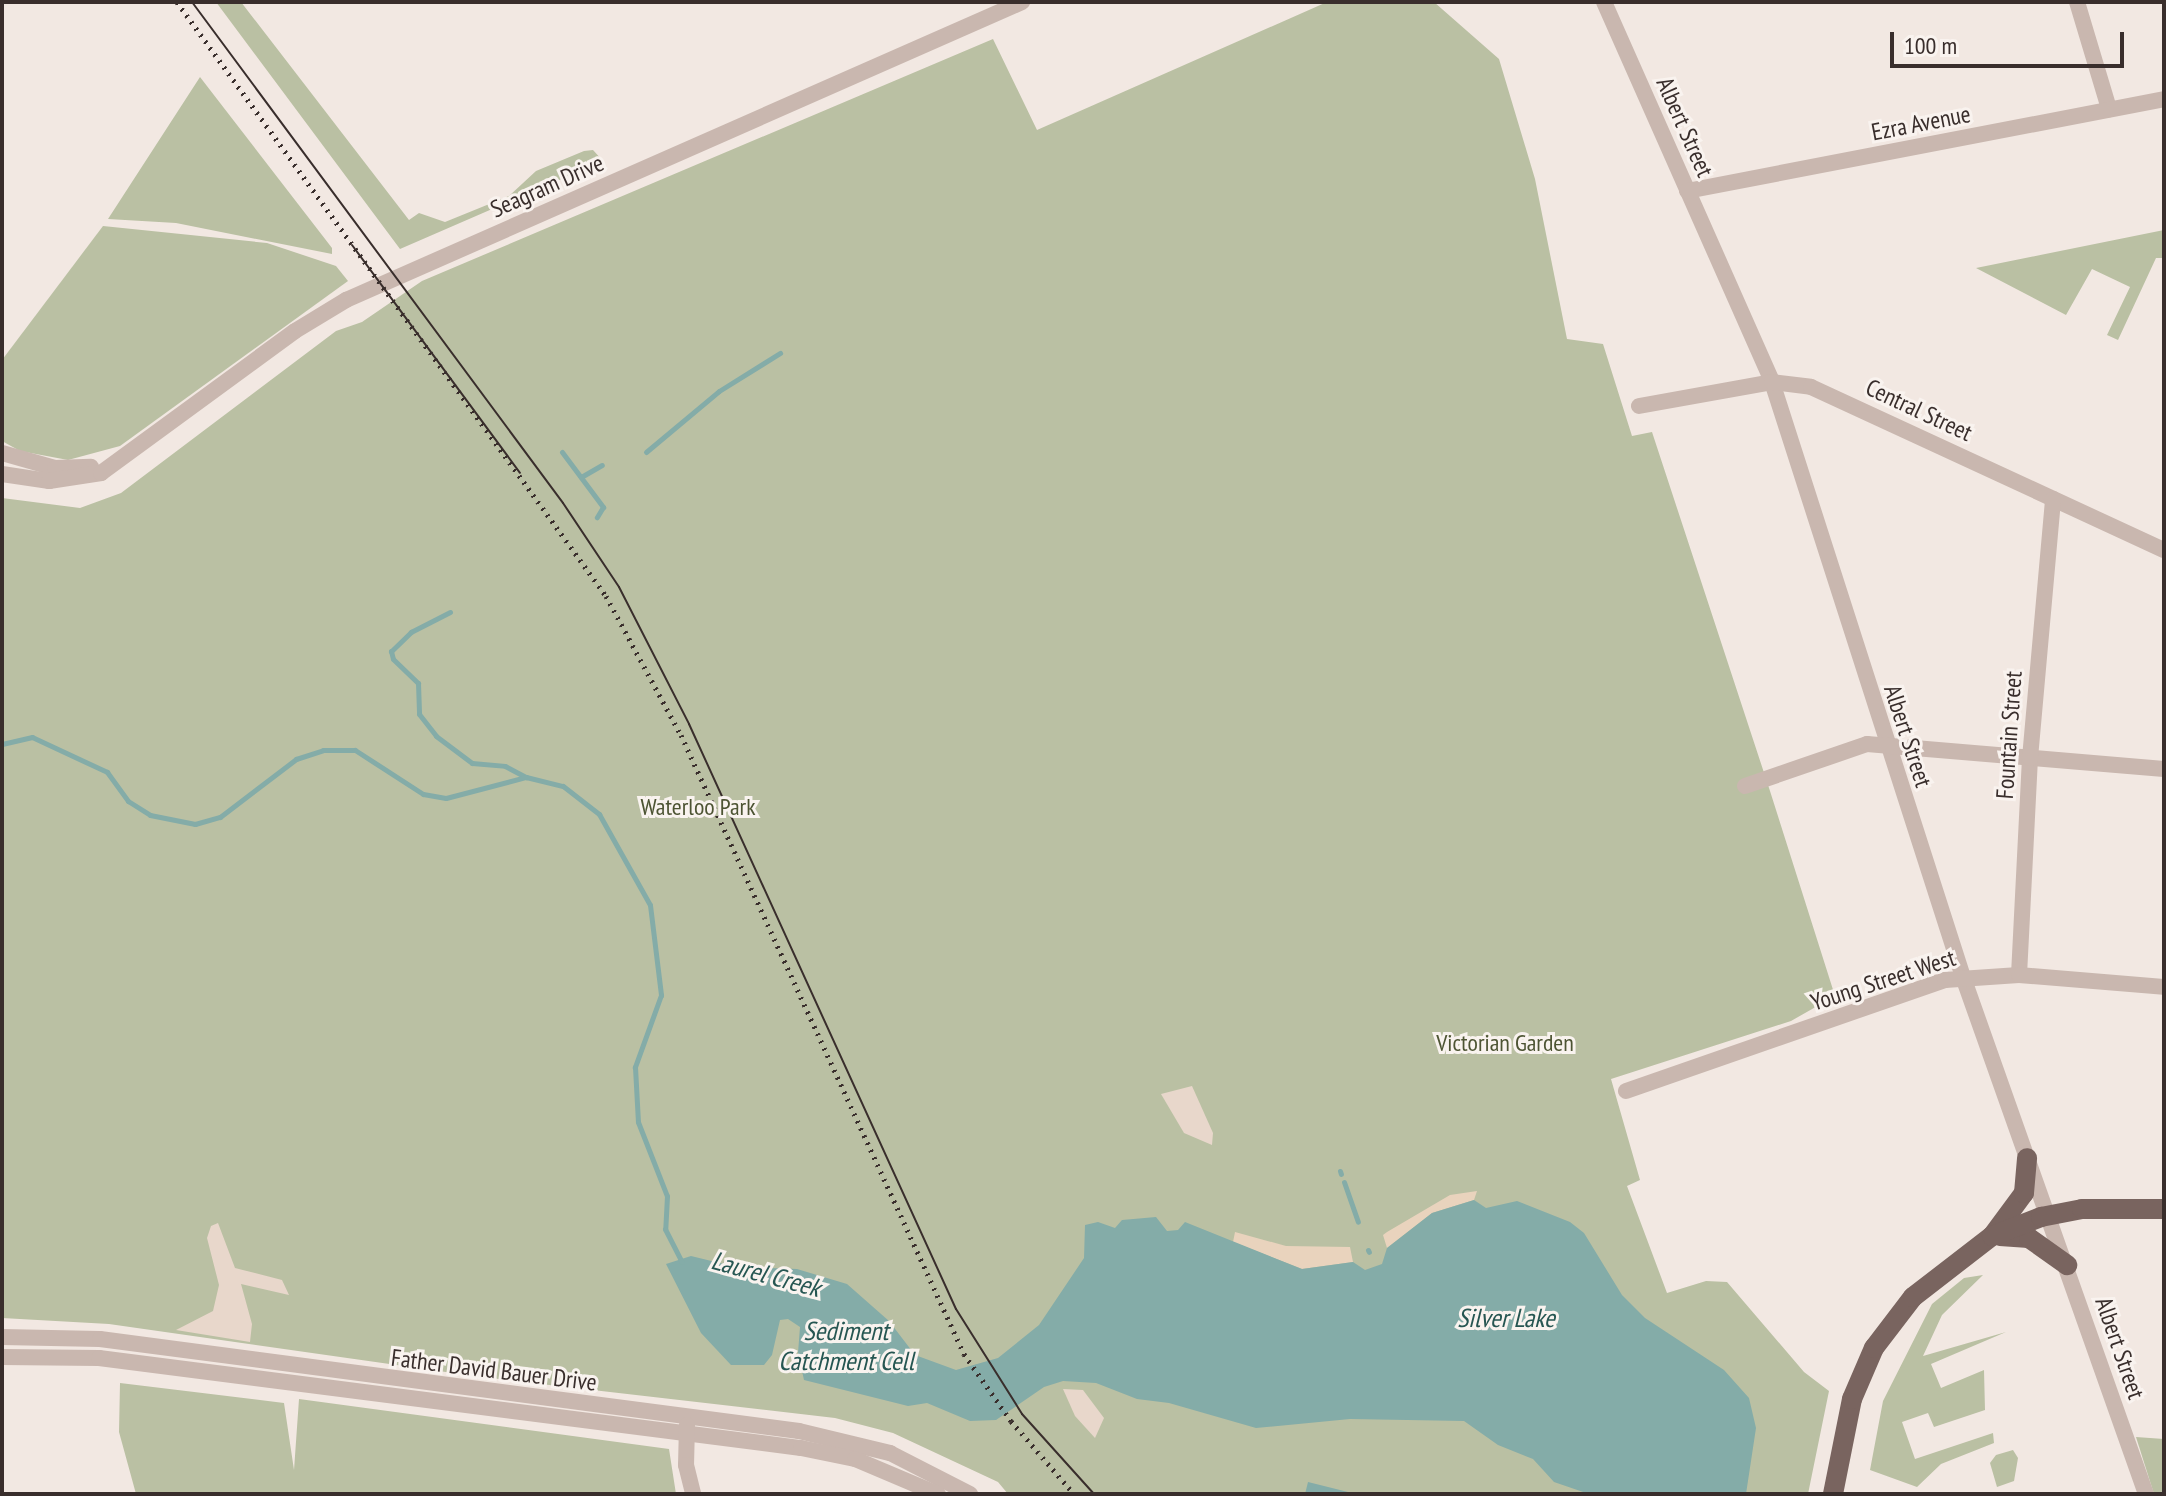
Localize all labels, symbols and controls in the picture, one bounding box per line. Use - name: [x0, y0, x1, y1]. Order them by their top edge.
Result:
- scale bar: [1894, 16, 2128, 66]
- text: 100 m: [1904, 30, 1957, 61]
- street label: Albert Street: [1650, 73, 1720, 181]
- street label: Ezra Avenue: [1869, 99, 1973, 147]
- street label: Seagram Drive: [486, 148, 608, 224]
- street label: Central Street: [1861, 373, 1977, 447]
- street label: Fountain Street: [1990, 670, 2028, 800]
- street label: Albert Street: [1878, 681, 1938, 791]
- park label: Waterloo Park: [641, 793, 755, 821]
- street label: Young Street West: [1807, 943, 1959, 1017]
- park label: Victorian Garden: [1436, 1029, 1574, 1057]
- water label: Laurel Creek: [708, 1244, 824, 1304]
- street label: Albert Street: [2089, 1293, 2151, 1403]
- water label: Silver Lake: [1457, 1302, 1555, 1334]
- water label: Sediment Catchment Cell: [778, 1315, 914, 1376]
- street label: Father David Bauer Drive: [390, 1343, 598, 1397]

